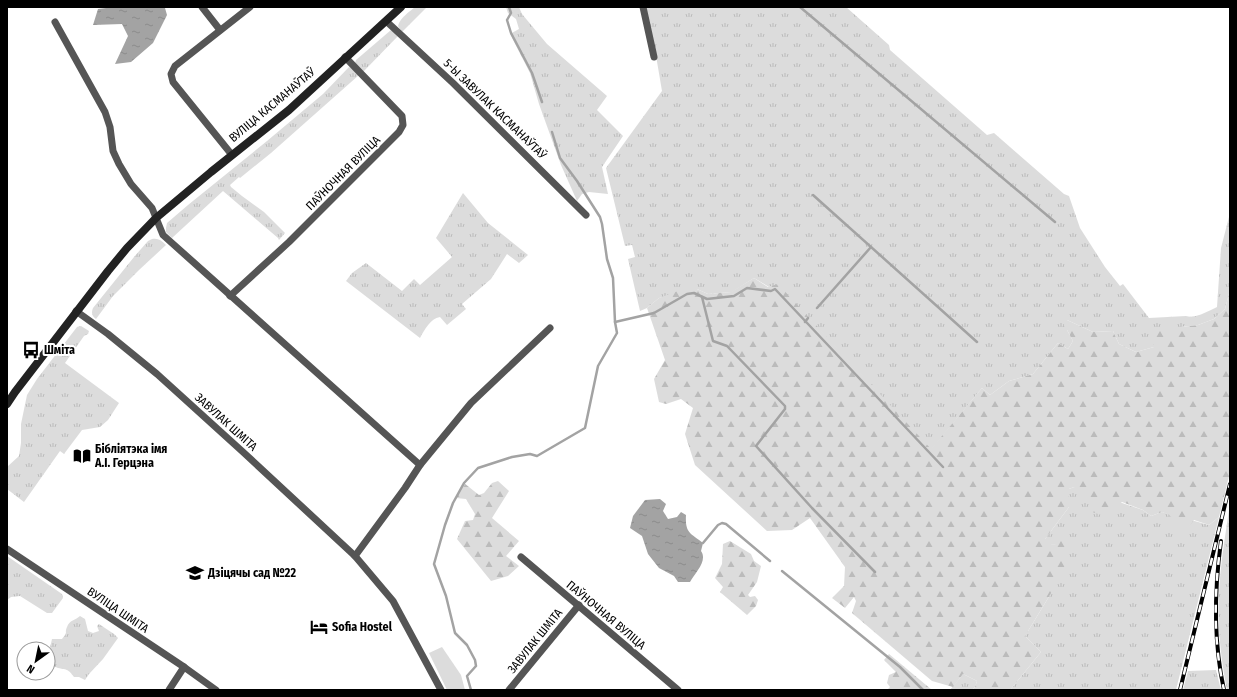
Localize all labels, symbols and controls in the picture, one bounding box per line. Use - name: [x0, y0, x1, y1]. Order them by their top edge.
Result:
- street label: 5-Ы ЗАВУЛАК КАСМАНАЎТАЎ: [441, 55, 550, 162]
- street label: ВУЛІЦА КАСМАНАЎТАЎ: [225, 64, 318, 145]
- street label: ПАЎНОЧНАЯ ВУЛІЦА: [302, 132, 384, 213]
- bus stop icon: Шміта: [21, 340, 41, 360]
- place label: Шміта: [44, 343, 75, 357]
- street label: ЗАВУЛАК ШМІТА: [192, 390, 261, 454]
- place label: Бібліятэка імя А.І. Герцэна: [94, 442, 167, 470]
- library icon: Бібліятэка імя А.І. Герцэна: [72, 446, 92, 466]
- school or university icon: Дзіцячы сад №22: [185, 563, 205, 583]
- place label: Дзіцячы сад №22: [207, 566, 296, 580]
- street label: ПАЎНОЧНАЯ ВУЛІЦА: [564, 577, 650, 653]
- street label: ВУЛІЦА ШМІТА: [85, 584, 152, 636]
- street label: ЗАВУЛАК ШМІТА: [505, 605, 566, 676]
- hotel icon: Sofia Hostel: [309, 617, 329, 637]
- place label: Sofia Hostel: [332, 620, 393, 634]
- north arrow: [16, 641, 56, 681]
- text: N: [25, 662, 37, 676]

